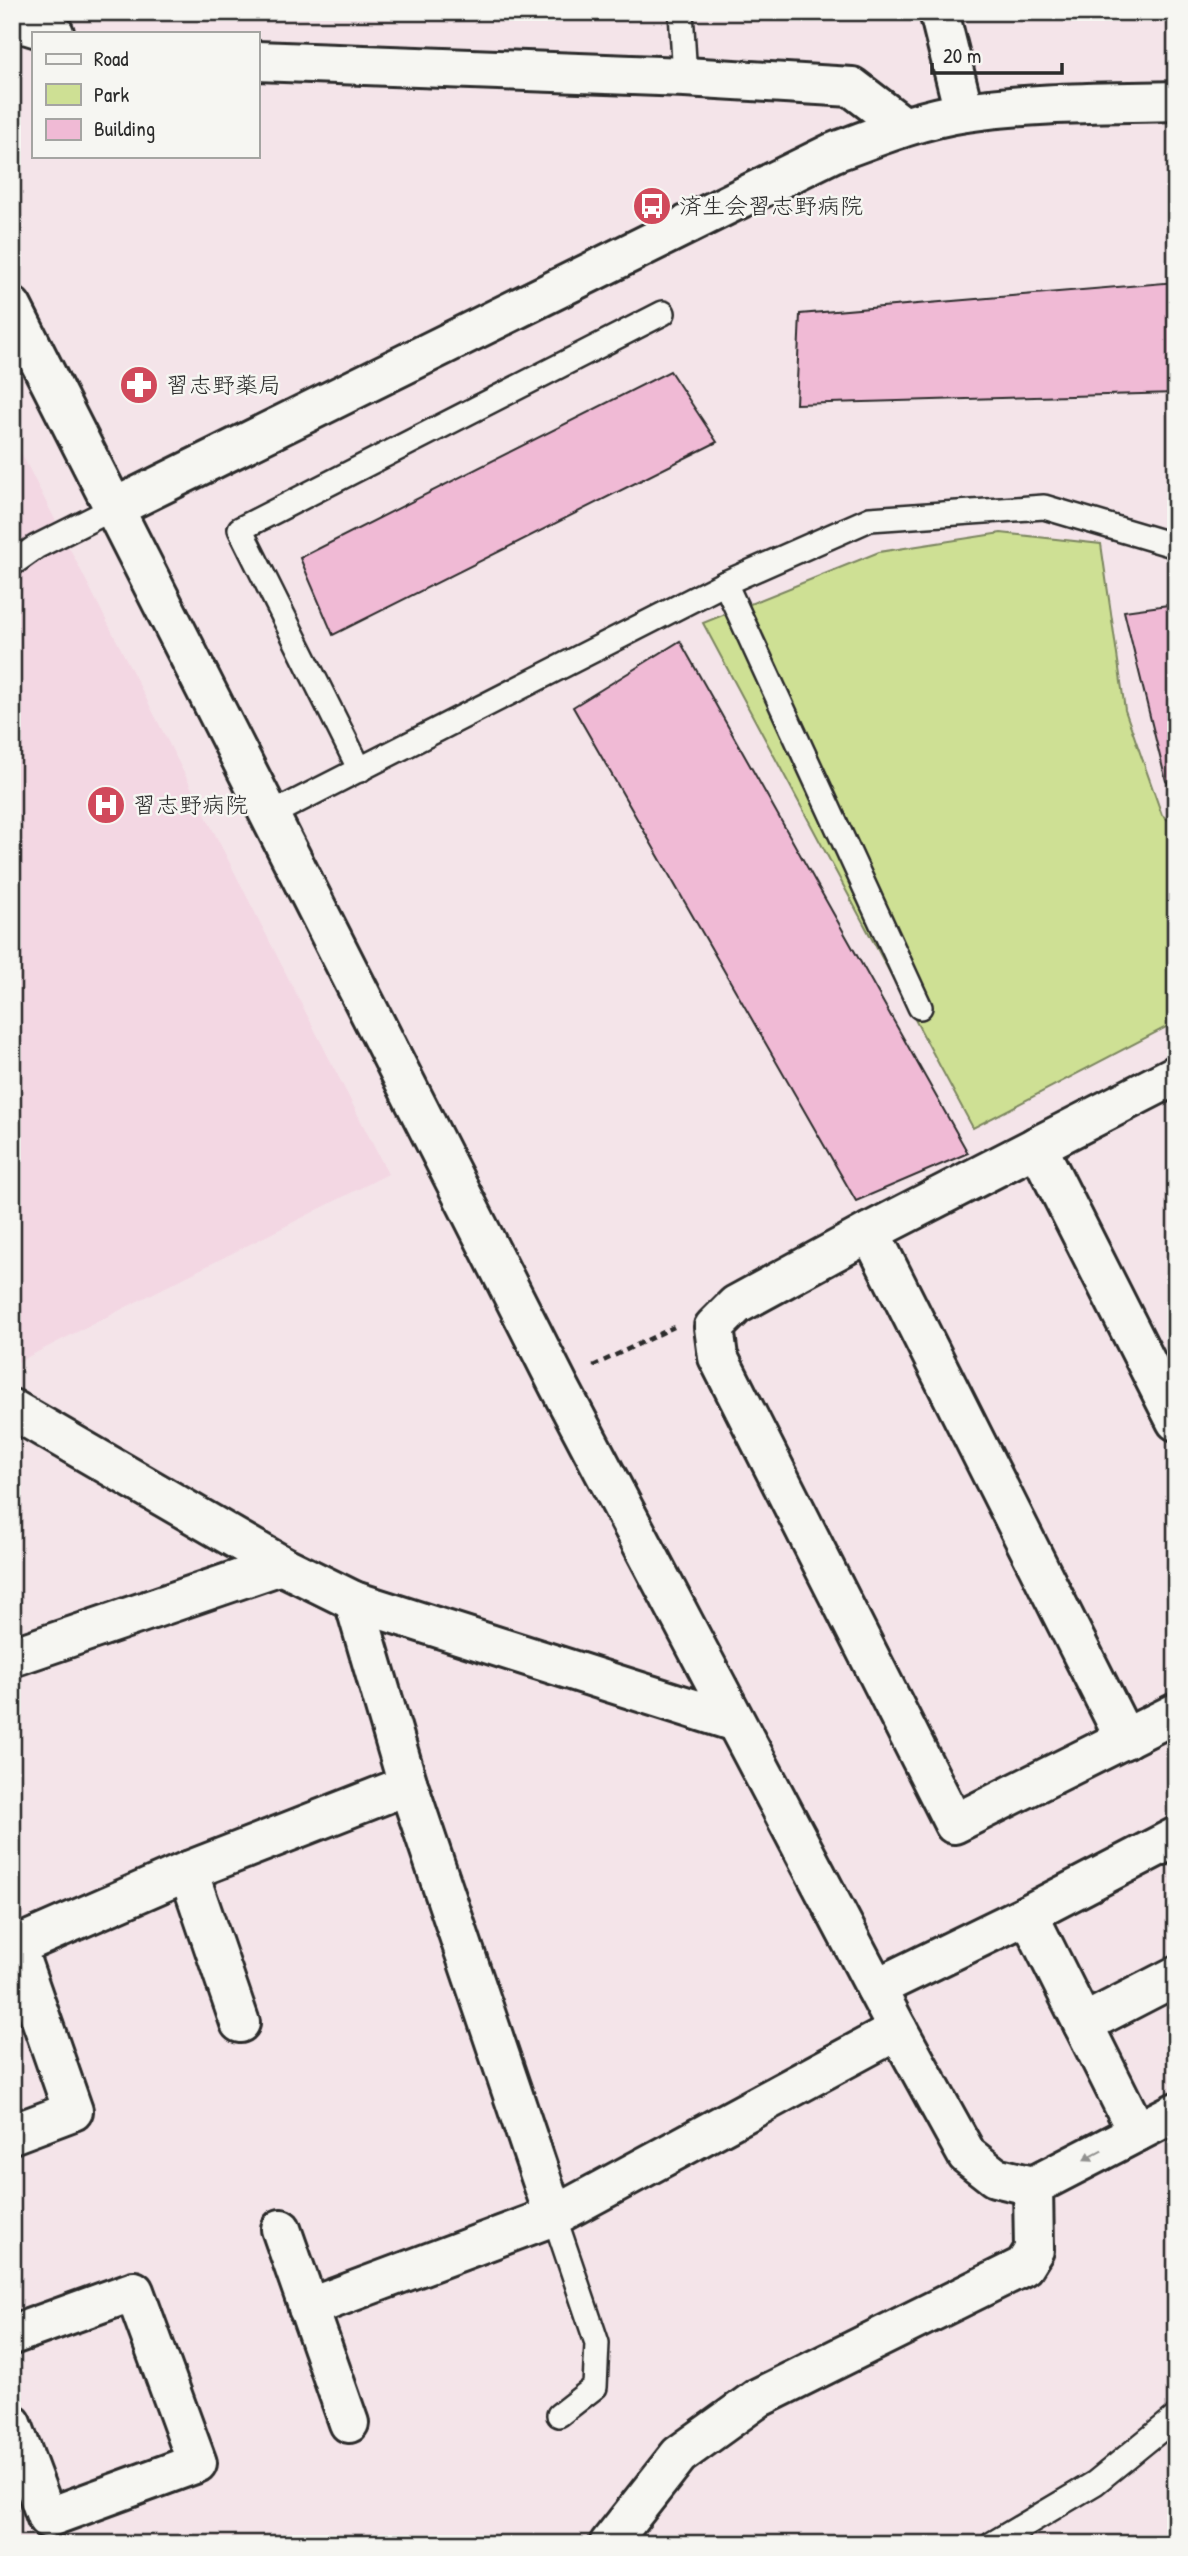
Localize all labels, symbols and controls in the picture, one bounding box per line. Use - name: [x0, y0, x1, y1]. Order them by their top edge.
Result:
- legend: [32, 32, 259, 158]
- scale bar: [932, 32, 1062, 76]
- text: 20 m: [943, 41, 981, 70]
- text: Road: [94, 44, 128, 73]
- text: Park: [94, 80, 129, 109]
- text: Building: [94, 114, 155, 143]
- bus stop icon: 済生会習志野病院: [631, 185, 673, 227]
- place label: 済生会習志野病院: [679, 190, 863, 221]
- pharmacy icon: 習志野薬局: [118, 364, 160, 406]
- place label: 習志野薬局: [166, 369, 281, 400]
- hospital icon: 習志野病院: [85, 784, 127, 826]
- place label: 習志野病院: [133, 789, 248, 820]
- one-way arrow: [1083, 2149, 1103, 2160]

